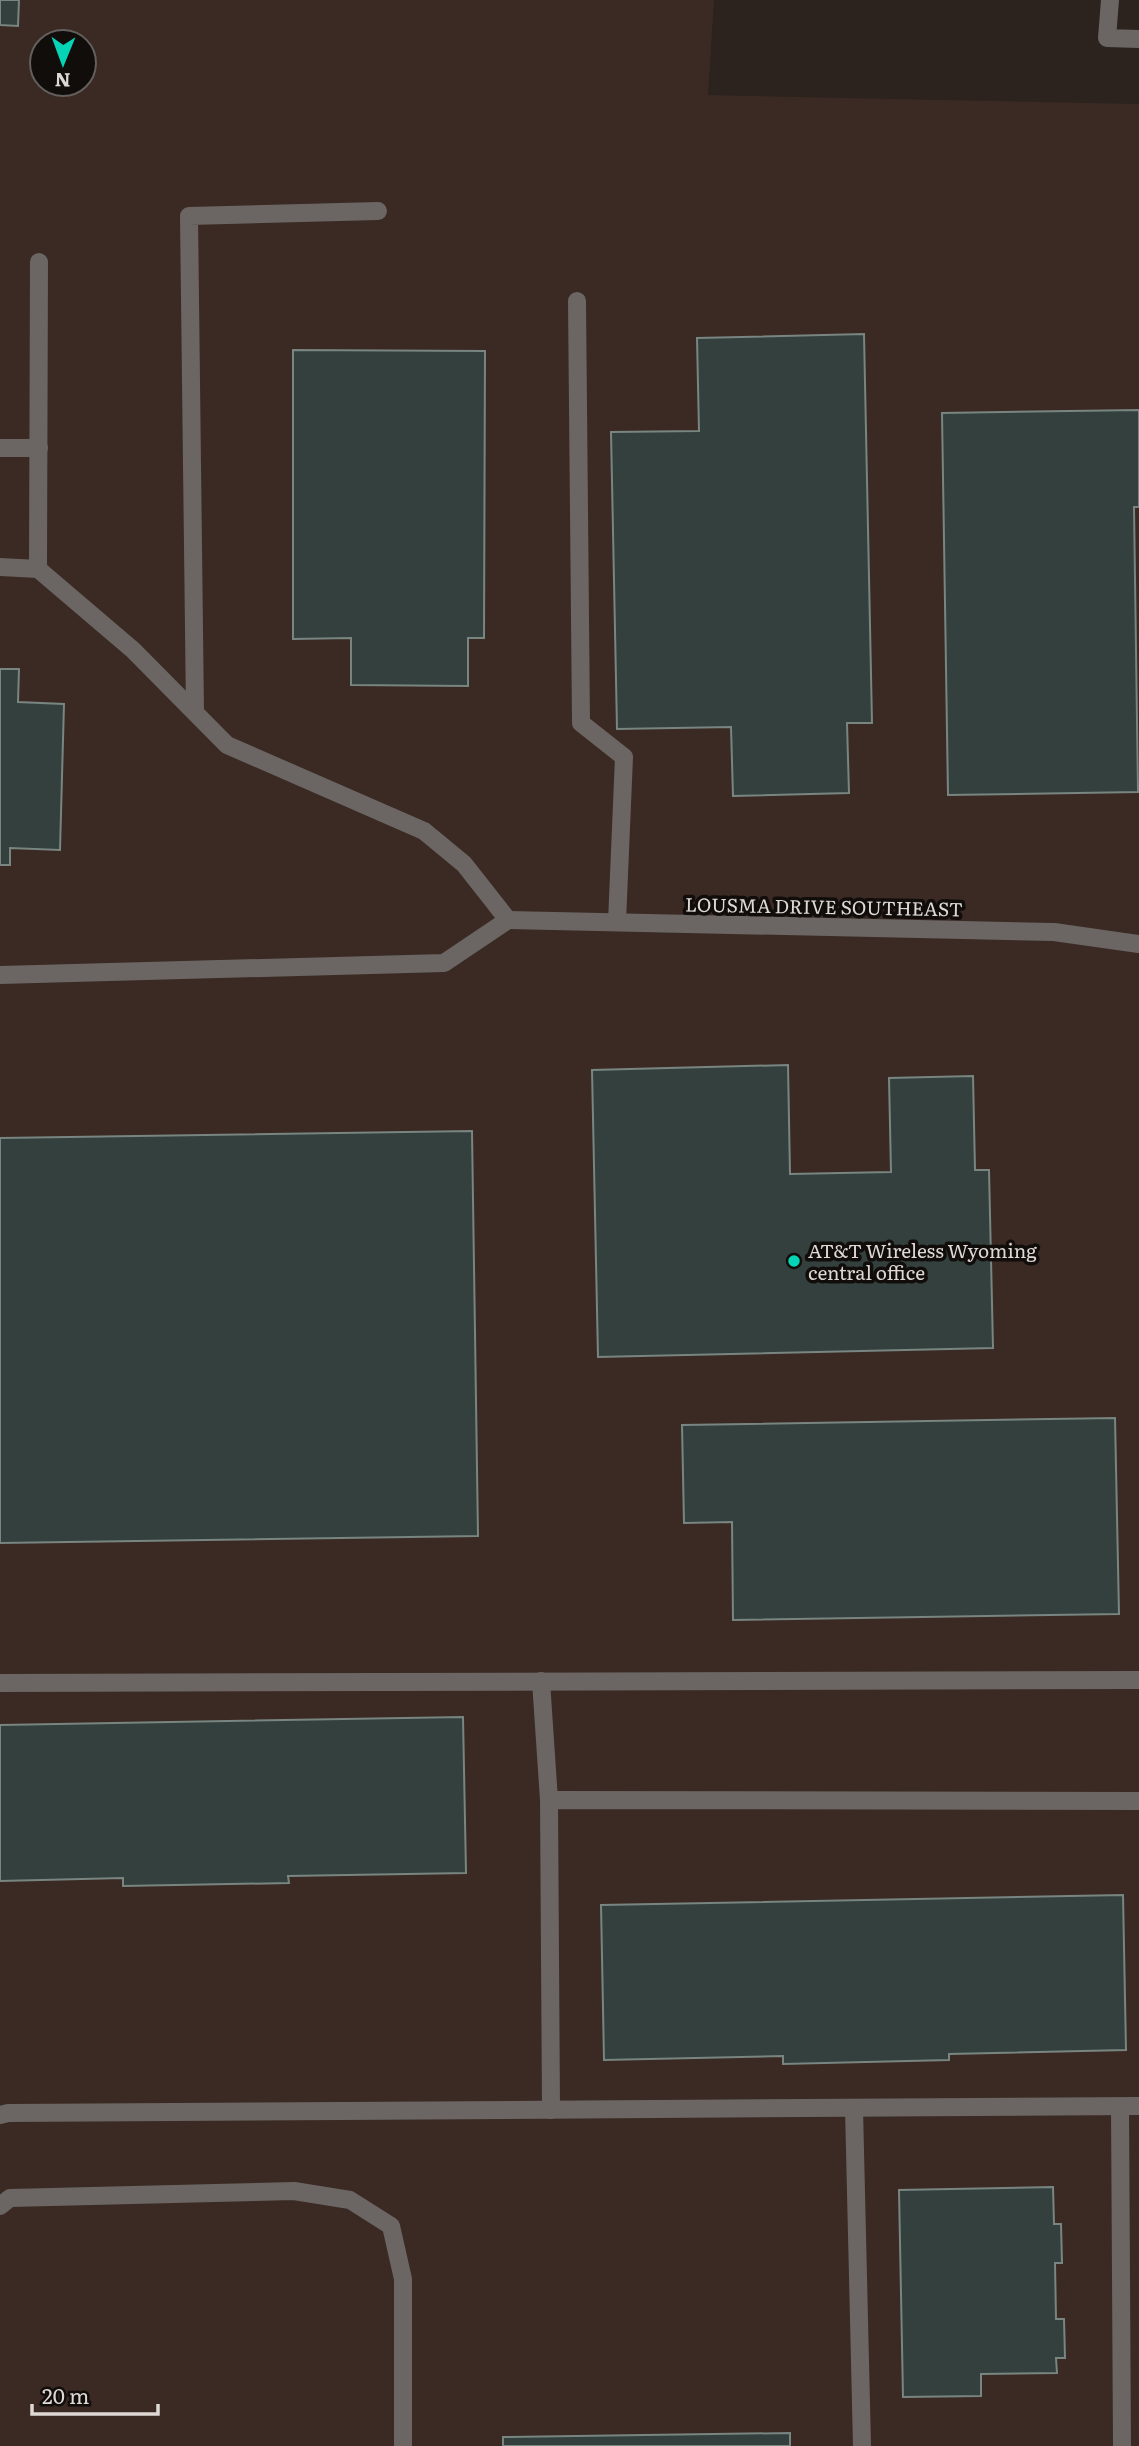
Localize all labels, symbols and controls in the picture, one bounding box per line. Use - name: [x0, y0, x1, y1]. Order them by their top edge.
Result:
- north arrow: [28, 28, 98, 98]
- text: N: [54, 67, 71, 95]
- street label: LOUSMA DRIVE SOUTHEAST: [685, 890, 963, 922]
- place label: AT&T Wireless Wyoming central office: [808, 1236, 1037, 1286]
- marker: AT&T Wireless Wyoming central office: [786, 1253, 802, 1269]
- scale bar: [32, 2372, 158, 2416]
- text: 20 m: [42, 2379, 89, 2410]

